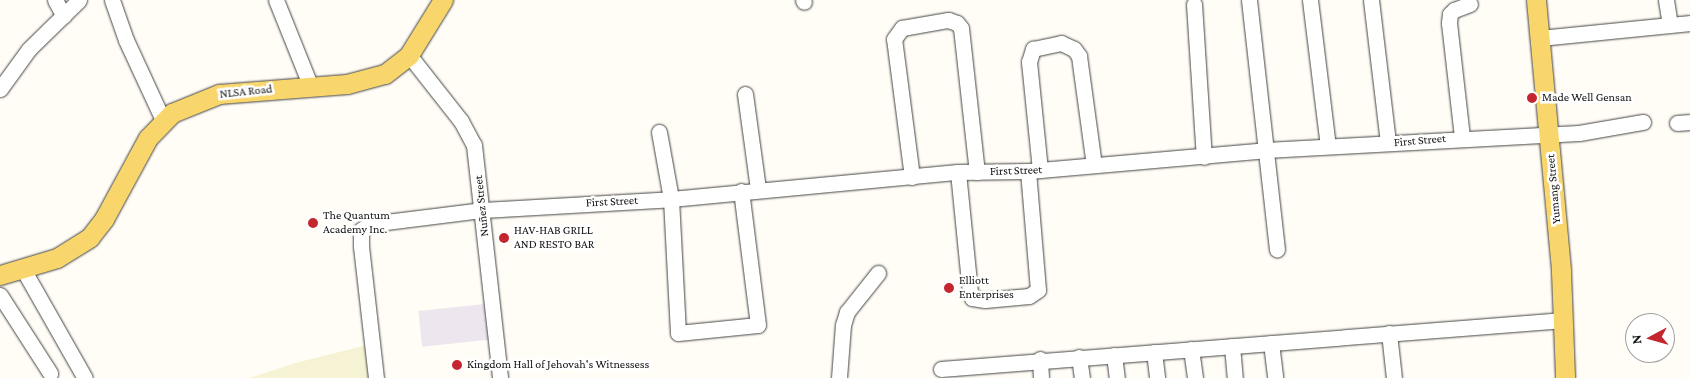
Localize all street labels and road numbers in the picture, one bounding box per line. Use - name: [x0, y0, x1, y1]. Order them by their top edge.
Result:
- street label: NLSA Road: [219, 82, 273, 102]
- street label: First Street: [1393, 132, 1447, 150]
- street label: Yumang Street: [1544, 154, 1564, 224]
- street label: First Street: [990, 163, 1042, 179]
- street label: Nuñez Street: [472, 175, 492, 237]
- street label: First Street: [586, 193, 638, 211]

